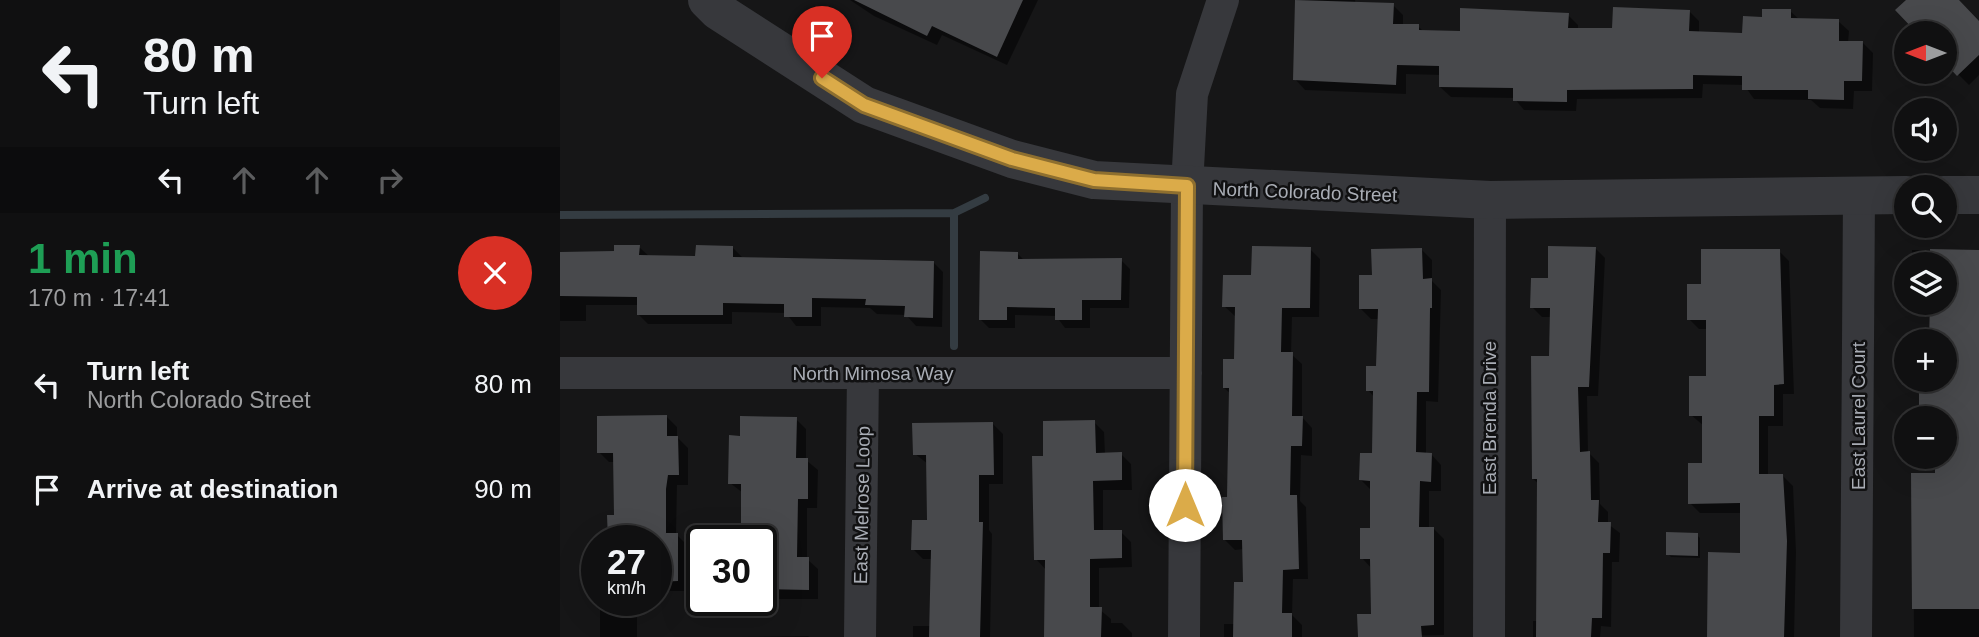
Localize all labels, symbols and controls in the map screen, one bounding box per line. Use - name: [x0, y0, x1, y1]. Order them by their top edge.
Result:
- pin: [792, 6, 852, 78]
- icon: arrive: [803, 17, 841, 55]
- north arrow: [1894, 21, 1956, 84]
- map controls: [1894, 21, 1957, 469]
- icon: left: [28, 28, 119, 119]
- text: 80 m: [143, 28, 255, 82]
- text: Turn left: [143, 85, 259, 121]
- button: sound: [1894, 98, 1957, 161]
- icon: left: [152, 161, 190, 199]
- icon: ahead: [225, 161, 263, 199]
- icon: ahead: [298, 161, 336, 199]
- icon: right: [371, 161, 409, 199]
- button: search: [1894, 175, 1957, 238]
- street label: North Colorado Street: [1212, 178, 1398, 206]
- text: 1 min: [28, 235, 138, 282]
- button: close: [458, 236, 532, 310]
- button: layers: [1894, 252, 1957, 315]
- text: 170 m · 17:41: [28, 285, 170, 311]
- button: +: [1894, 329, 1957, 392]
- street label: East Brenda Drive: [1479, 341, 1500, 495]
- street label: East Laurel Court: [1848, 341, 1869, 490]
- text: Turn left: [87, 356, 189, 386]
- street label: North Mimosa Way: [793, 363, 954, 384]
- icon: left: [28, 366, 66, 404]
- text: 80 m: [474, 369, 532, 399]
- text: North Colorado Street: [87, 387, 311, 413]
- button: −: [1894, 406, 1957, 469]
- street label: East Melrose Loop: [850, 426, 874, 584]
- position arrow: [1148, 468, 1222, 542]
- icon: arrive: [28, 471, 66, 509]
- text: Arrive at destination: [87, 474, 338, 504]
- text: 90 m: [474, 474, 532, 504]
- speed limit sign: 30: [686, 525, 777, 616]
- text: 27: [607, 542, 646, 581]
- text: km/h: [607, 578, 646, 598]

